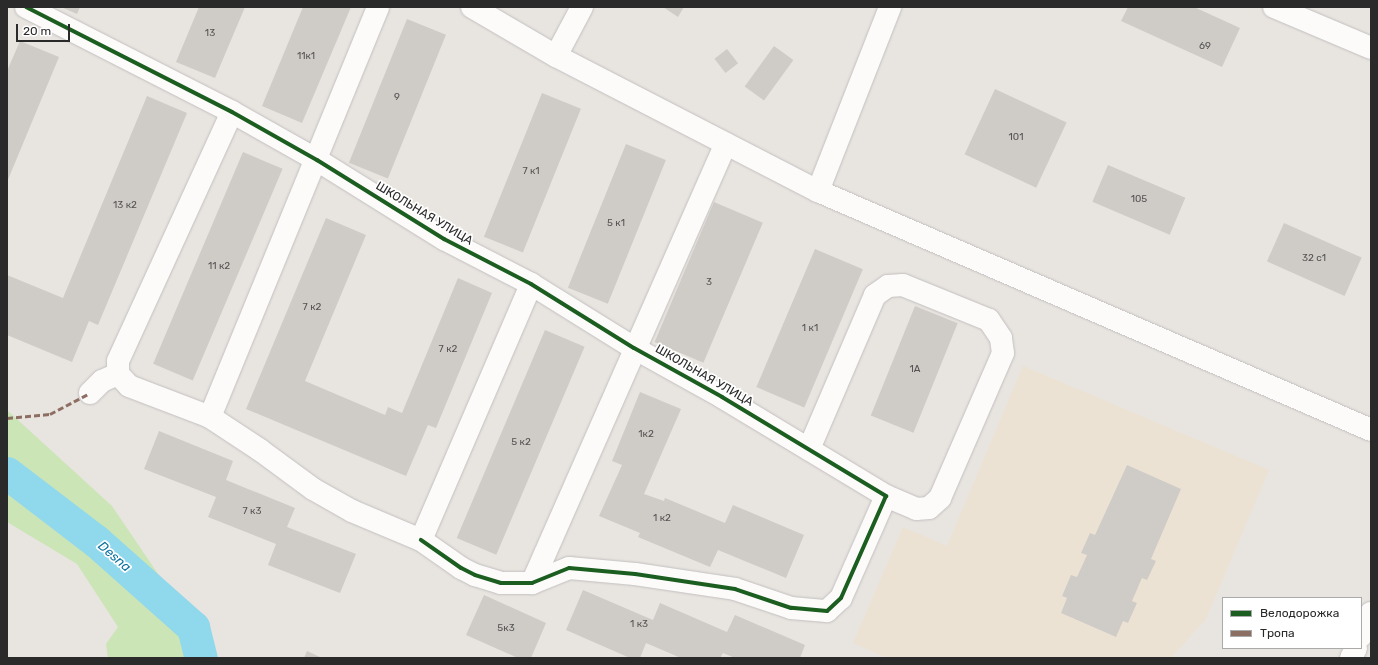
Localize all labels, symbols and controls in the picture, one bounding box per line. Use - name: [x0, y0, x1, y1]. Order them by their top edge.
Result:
- scale bar: [18, 16, 72, 42]
- text: 20 m: [23, 24, 51, 38]
- house number: 13: [205, 28, 215, 40]
- house number: 69: [1199, 41, 1211, 53]
- house number: 11к1: [297, 51, 315, 63]
- house number: 9: [394, 92, 400, 104]
- house number: 101: [1009, 132, 1023, 144]
- house number: 7 к1: [522, 166, 540, 178]
- street label: ШКОЛЬНАЯ УЛИЦА: [373, 179, 475, 249]
- house number: 105: [1131, 194, 1147, 206]
- house number: 13 к2: [113, 200, 137, 212]
- house number: 5 к1: [607, 218, 625, 230]
- house number: 32 с1: [1302, 253, 1326, 265]
- house number: 11 к2: [208, 261, 230, 273]
- house number: 3: [706, 277, 712, 289]
- house number: 7 к2: [303, 302, 321, 314]
- house number: 1 к1: [802, 323, 818, 335]
- street label: ШКОЛЬНАЯ УЛИЦА: [652, 342, 756, 410]
- house number: 7 к2: [439, 344, 457, 356]
- house number: 1А: [910, 364, 920, 376]
- house number: 1к2: [638, 429, 654, 441]
- house number: 5 к2: [511, 437, 531, 449]
- house number: 7 к3: [243, 506, 261, 518]
- house number: 1 к2: [653, 513, 671, 525]
- water label: Desna: [94, 539, 134, 575]
- legend: [1222, 597, 1362, 649]
- text: Велодорожка: [1260, 606, 1339, 620]
- house number: 1 к3: [630, 619, 648, 631]
- house number: 5к3: [497, 623, 515, 635]
- text: Тропа: [1260, 626, 1295, 640]

